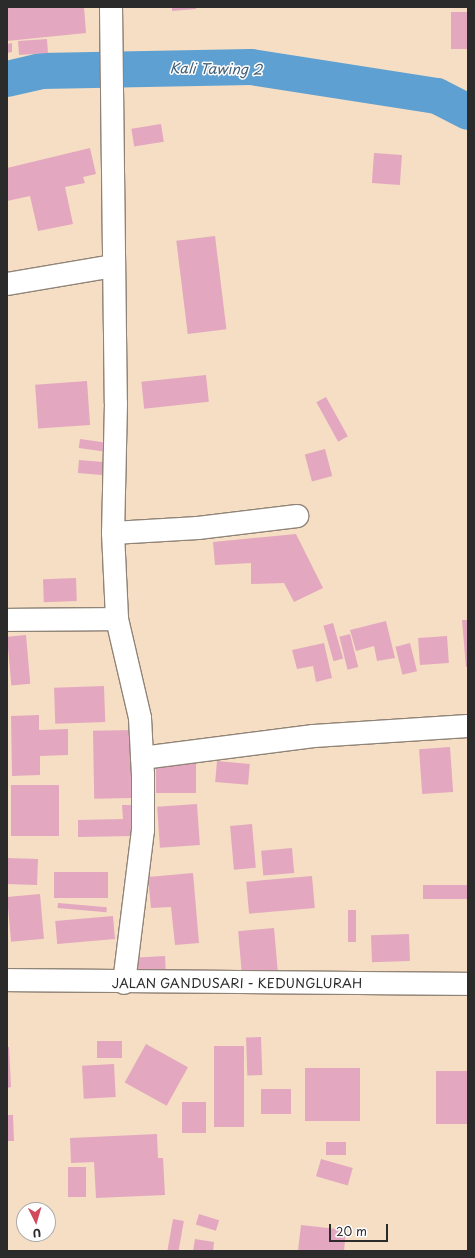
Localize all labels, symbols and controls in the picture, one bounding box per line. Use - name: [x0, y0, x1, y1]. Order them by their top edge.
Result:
- water label: Kali Tawing 2: [169, 60, 263, 78]
- street label: JALAN GANDUSARI - KEDUNGLURAH: [111, 975, 363, 991]
- north arrow: [16, 1202, 56, 1242]
- scale bar: [331, 1216, 390, 1242]
- text: 20 m: [336, 1222, 367, 1240]
- text: U: [32, 1225, 42, 1242]

